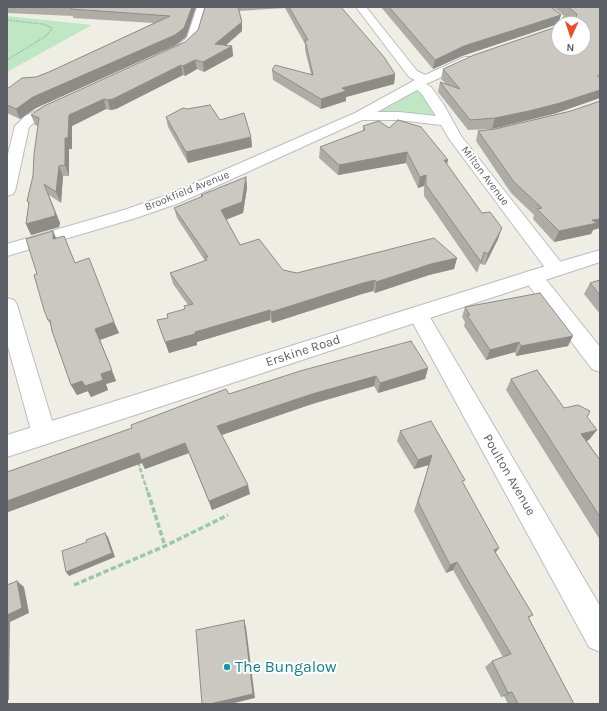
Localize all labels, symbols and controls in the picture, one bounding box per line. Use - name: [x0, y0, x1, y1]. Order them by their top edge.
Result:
- north arrow: [551, 16, 591, 56]
- text: N: [566, 41, 575, 54]
- street label: Milton Avenue: [458, 144, 512, 208]
- street label: Brookfield Avenue: [143, 168, 231, 214]
- street label: Erskine Road: [264, 332, 342, 370]
- street label: Poulton Avenue: [479, 431, 539, 519]
- place label: The Bungalow: [235, 657, 337, 677]
- marker: The Bungalow: [222, 662, 232, 672]

